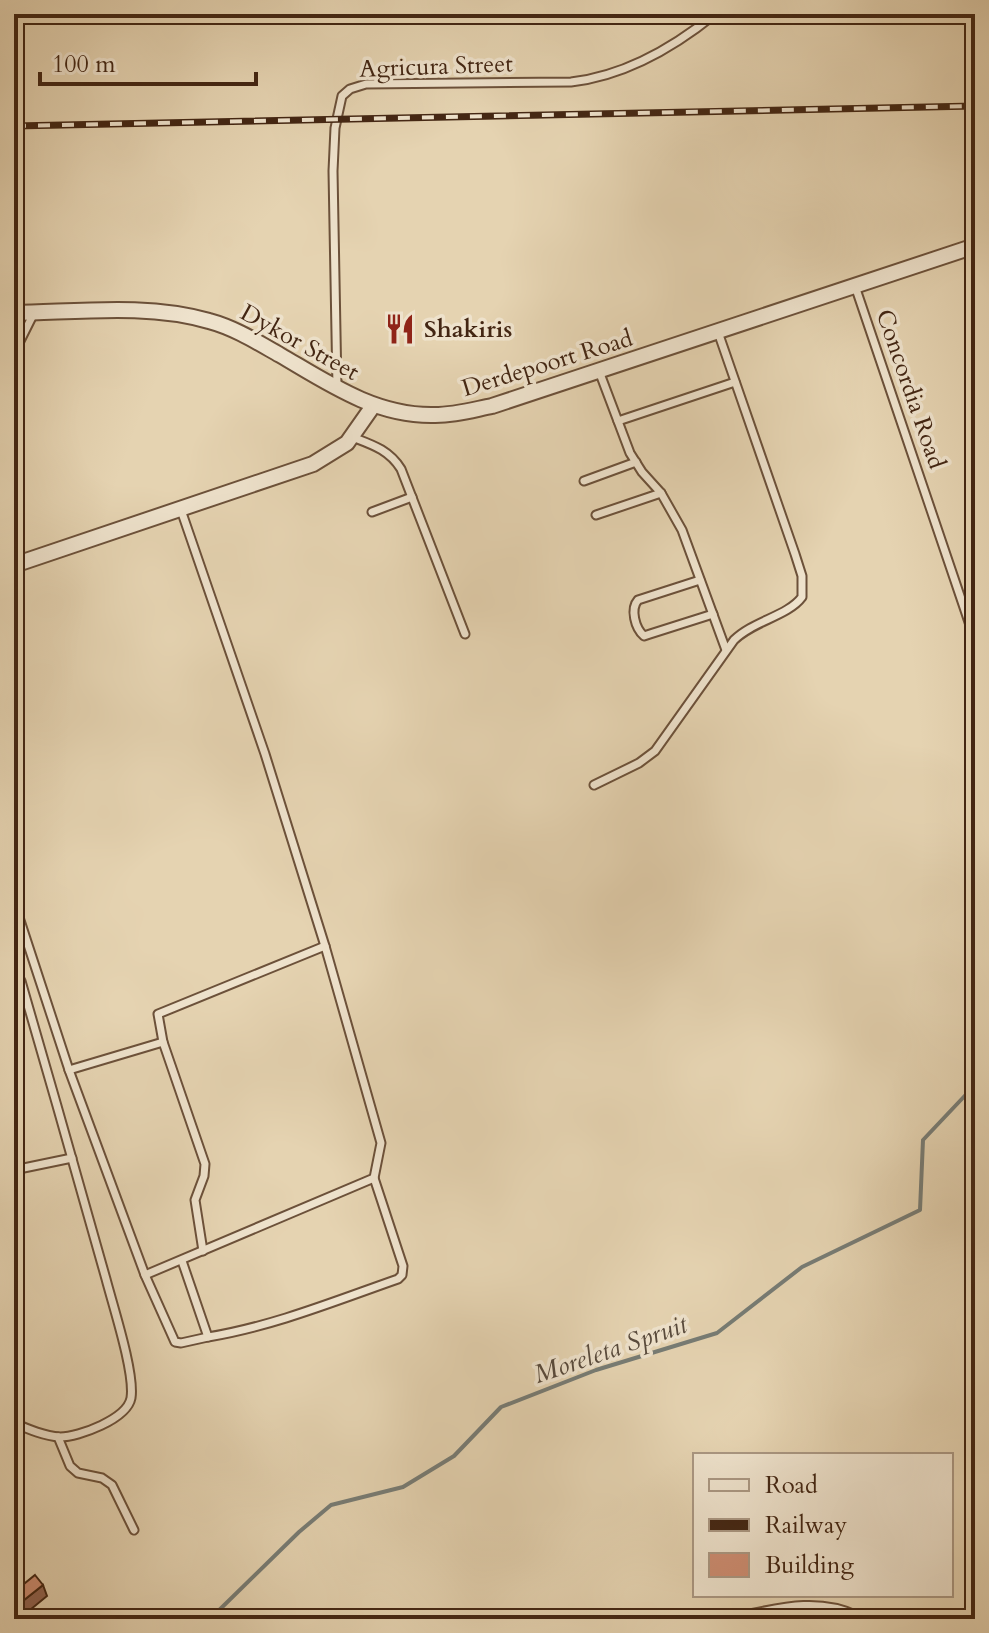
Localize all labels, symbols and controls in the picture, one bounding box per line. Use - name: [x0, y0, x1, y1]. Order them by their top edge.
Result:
- scale bar: [40, 36, 256, 86]
- street label: Agricura Street: [359, 47, 514, 86]
- text: 100 m: [52, 48, 116, 81]
- street label: Dykor Street: [234, 296, 365, 389]
- street label: Concordia Road: [868, 305, 953, 474]
- restaurant icon: Shakiris: [383, 312, 417, 346]
- place label: Shakiris: [424, 313, 512, 346]
- street label: Derdepoort Road: [458, 322, 637, 405]
- water label: Moreleta Spruit: [529, 1307, 692, 1392]
- legend: [693, 1453, 953, 1597]
- text: Road: [765, 1469, 818, 1502]
- text: Railway: [765, 1509, 847, 1542]
- text: Building: [765, 1549, 855, 1582]

